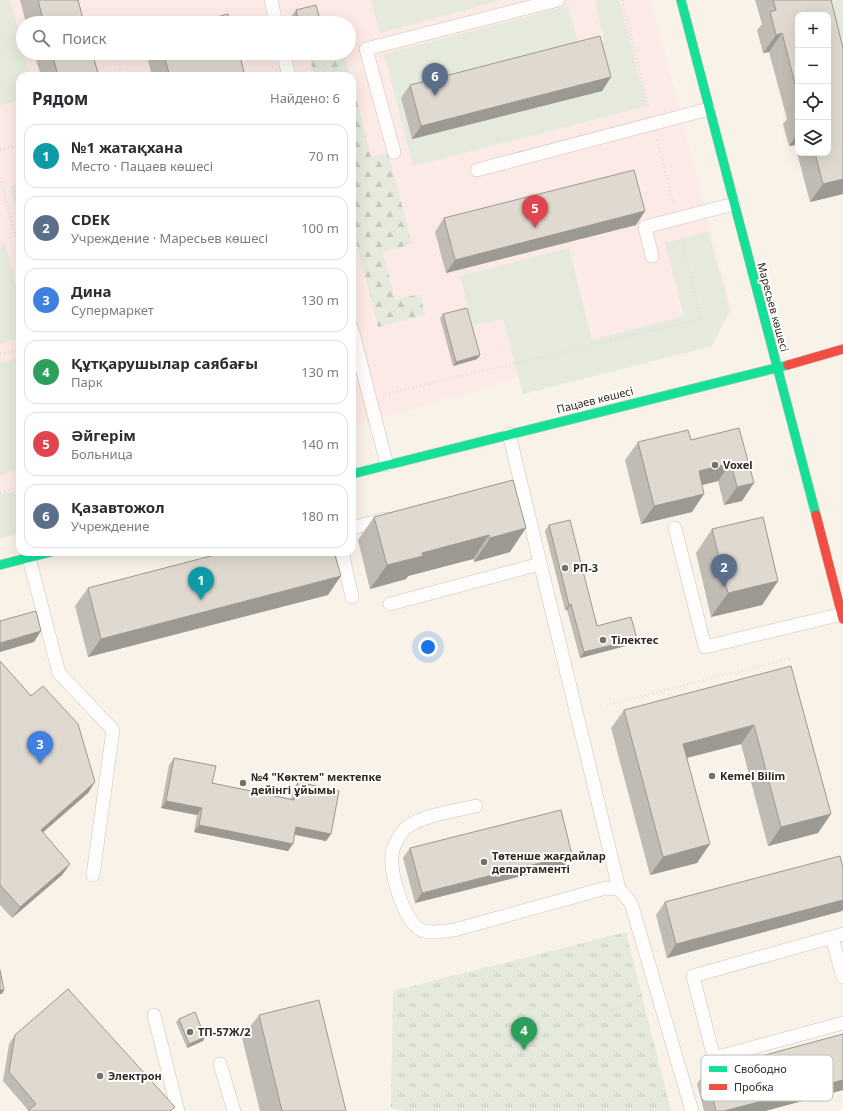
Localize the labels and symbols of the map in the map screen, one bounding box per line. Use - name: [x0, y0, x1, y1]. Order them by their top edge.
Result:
- pin: 6: [422, 63, 448, 96]
- pin: 5: [522, 195, 548, 228]
- street label: Маресьев көшесі: [754, 261, 793, 353]
- street label: Пацаев көшесі: [555, 383, 635, 416]
- place label: Voxel: [723, 457, 753, 472]
- marker: Voxel: [710, 460, 720, 470]
- pin: 2: [711, 554, 737, 587]
- place label: РП-3: [573, 560, 598, 575]
- marker: РП-3: [560, 563, 570, 573]
- pin: 1: [188, 567, 214, 600]
- place label: Тілектес: [611, 632, 659, 647]
- marker: Тілектес: [598, 635, 608, 645]
- your location: [418, 637, 438, 657]
- pin: 3: [27, 731, 53, 764]
- place label: Kemel Bilim: [720, 768, 785, 783]
- place label: №4 "Көктем" мектепке дейінгі ұйымы: [251, 769, 382, 797]
- marker: Kemel Bilim: [707, 771, 717, 781]
- marker: №4 "Көктем" мектепке дейінгі ұйымы: [238, 778, 248, 788]
- place label: Төтенше жағдайлар департаменті: [492, 848, 606, 876]
- marker: Төтенше жағдайлар департаменті: [479, 857, 489, 867]
- pin: 4: [511, 1017, 537, 1050]
- place label: ТП-57Ж/2: [198, 1024, 251, 1039]
- marker: ТП-57Ж/2: [185, 1027, 195, 1037]
- legend: [701, 1055, 833, 1101]
- text: Свободно: [734, 1061, 787, 1076]
- place label: Электрон: [108, 1068, 162, 1083]
- marker: Электрон: [95, 1071, 105, 1081]
- text: Пробка: [734, 1079, 774, 1094]

